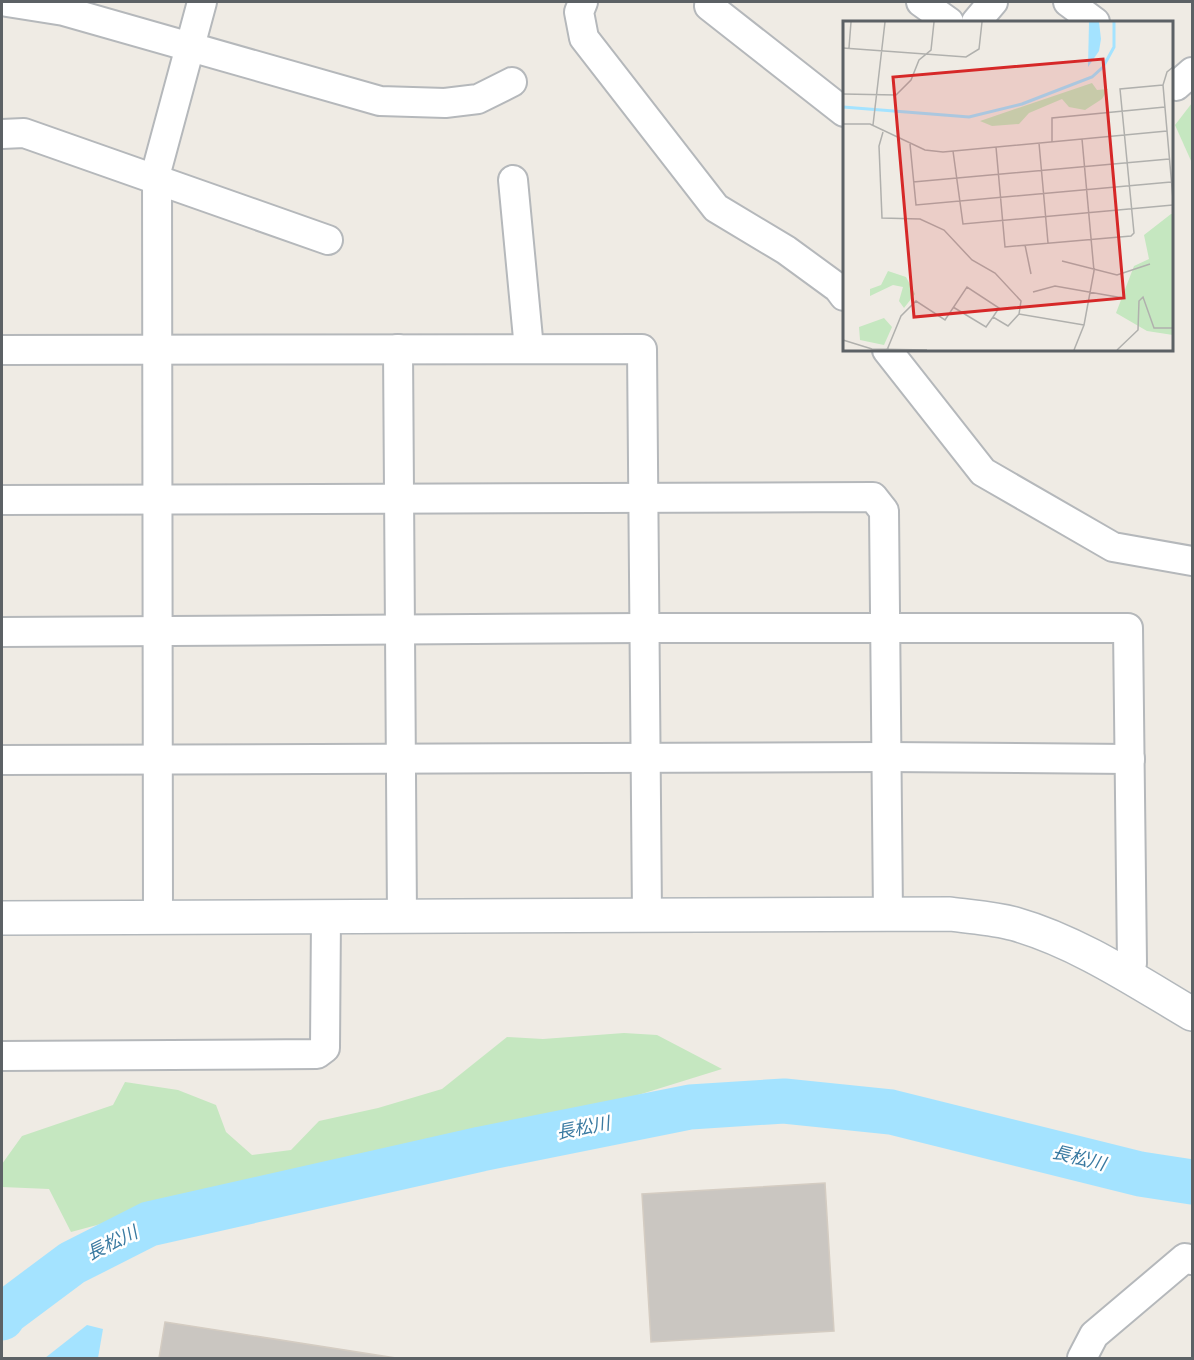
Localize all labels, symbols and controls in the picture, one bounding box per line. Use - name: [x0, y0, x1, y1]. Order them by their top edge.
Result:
- inset map: [843, 21, 1173, 351]
- water label: 長松川: [554, 1112, 613, 1143]
- water label: 長松川: [1050, 1141, 1110, 1175]
- water label: 長松川: [83, 1220, 142, 1264]

